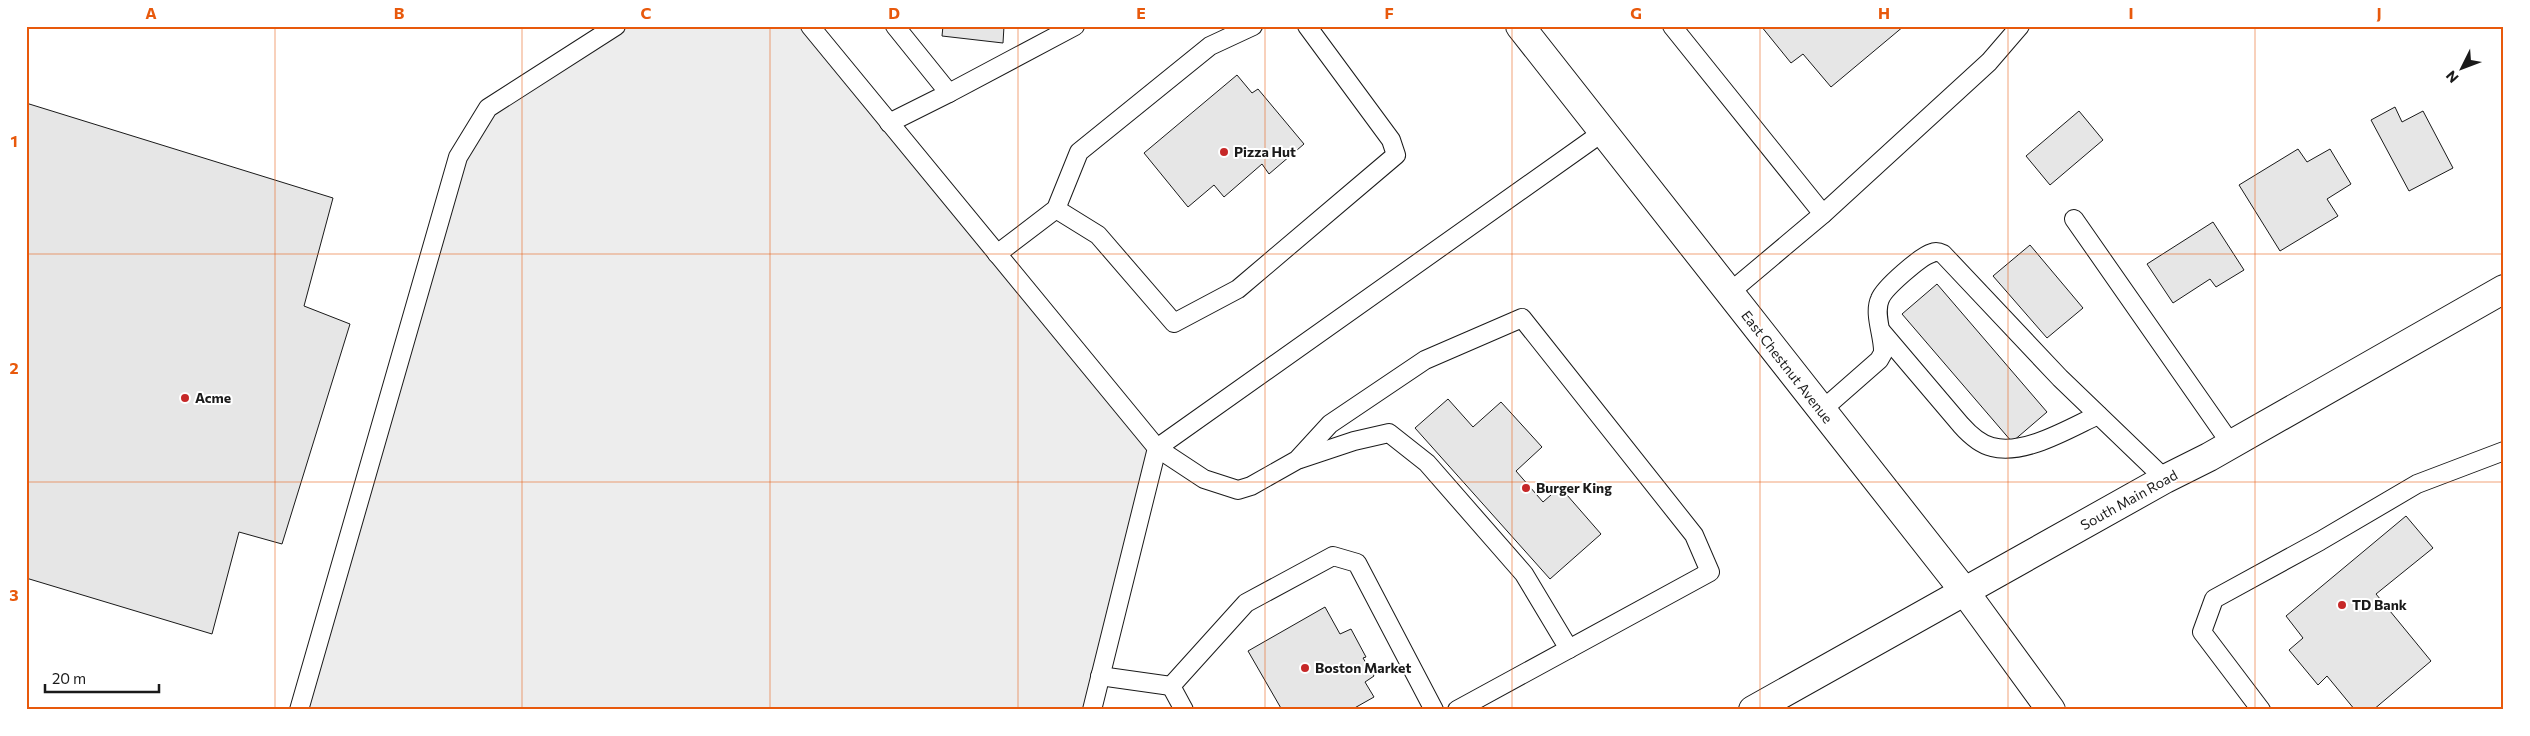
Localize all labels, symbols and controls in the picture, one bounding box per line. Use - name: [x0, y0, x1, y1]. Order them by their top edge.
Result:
- text: A: [145, 3, 157, 22]
- text: B: [394, 3, 405, 22]
- text: C: [641, 3, 652, 22]
- text: D: [888, 3, 900, 22]
- text: E: [1136, 3, 1146, 22]
- text: F: [1384, 3, 1394, 22]
- text: G: [1630, 3, 1642, 22]
- text: H: [1878, 3, 1890, 22]
- text: I: [2128, 3, 2134, 22]
- text: J: [2376, 3, 2382, 22]
- north arrow: [2438, 42, 2488, 92]
- text: N: [2442, 67, 2462, 87]
- text: 1: [10, 131, 18, 150]
- place label: Pizza Hut: [1234, 143, 1296, 160]
- marker: Pizza Hut: [1218, 146, 1230, 158]
- street label: East Chestnut Avenue: [1738, 307, 1837, 426]
- text: 2: [9, 358, 19, 377]
- place label: Acme: [195, 389, 231, 406]
- marker: Acme: [179, 392, 191, 404]
- street label: South Main Road: [2077, 466, 2180, 533]
- place label: Burger King: [1536, 479, 1612, 496]
- marker: Burger King: [1520, 482, 1532, 494]
- text: 3: [9, 585, 19, 604]
- place label: TD Bank: [2352, 596, 2407, 613]
- marker: TD Bank: [2336, 599, 2348, 611]
- place label: Boston Market: [1315, 659, 1411, 676]
- scale bar: [45, 661, 159, 693]
- marker: Boston Market: [1299, 662, 1311, 674]
- text: 20 m: [52, 669, 86, 687]

